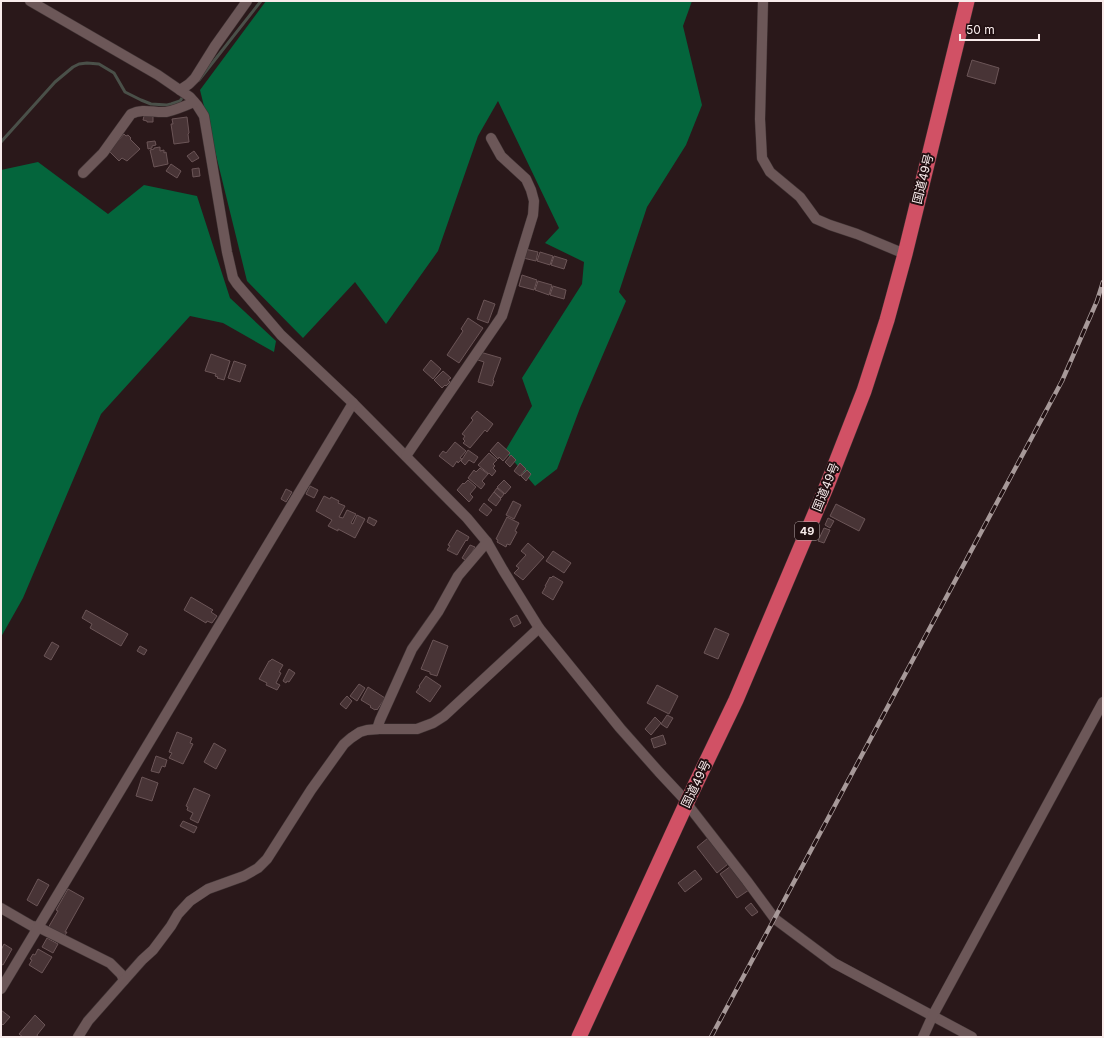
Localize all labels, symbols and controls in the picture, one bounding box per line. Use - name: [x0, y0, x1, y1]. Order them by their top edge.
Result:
- scale bar: [960, 16, 1039, 42]
- text: 50 m: [966, 22, 995, 37]
- street label: 国道49号: [909, 152, 936, 206]
- street label: 国道49号: [809, 460, 842, 513]
- road number: 49: [795, 522, 819, 540]
- street label: 国道49号: [678, 757, 714, 810]

